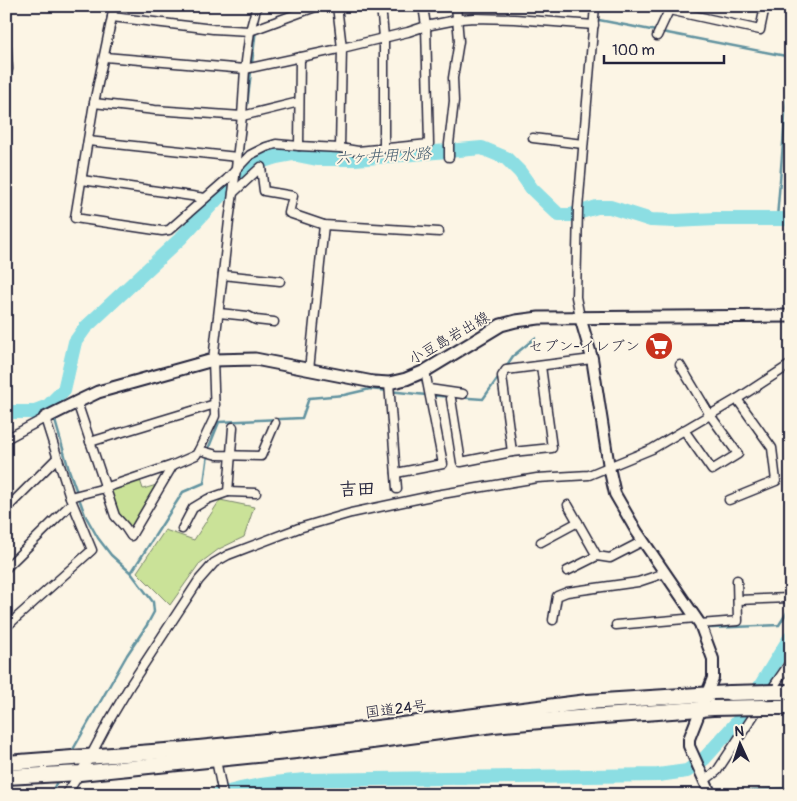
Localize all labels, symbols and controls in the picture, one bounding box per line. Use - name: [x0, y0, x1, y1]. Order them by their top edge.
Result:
- scale bar: [604, 32, 724, 64]
- text: 100 m: [612, 41, 655, 60]
- water label: 六ヶ井用水路: [335, 143, 433, 168]
- street label: 小豆島岩出線: [406, 308, 493, 369]
- supermarket icon: セブン-イレブン: [644, 331, 674, 361]
- place label: セブン-イレブン: [529, 337, 640, 356]
- district label: 吉田: [339, 478, 375, 501]
- street label: 国道24号: [364, 696, 428, 723]
- north arrow: [714, 718, 764, 768]
- text: N: [734, 723, 745, 740]

